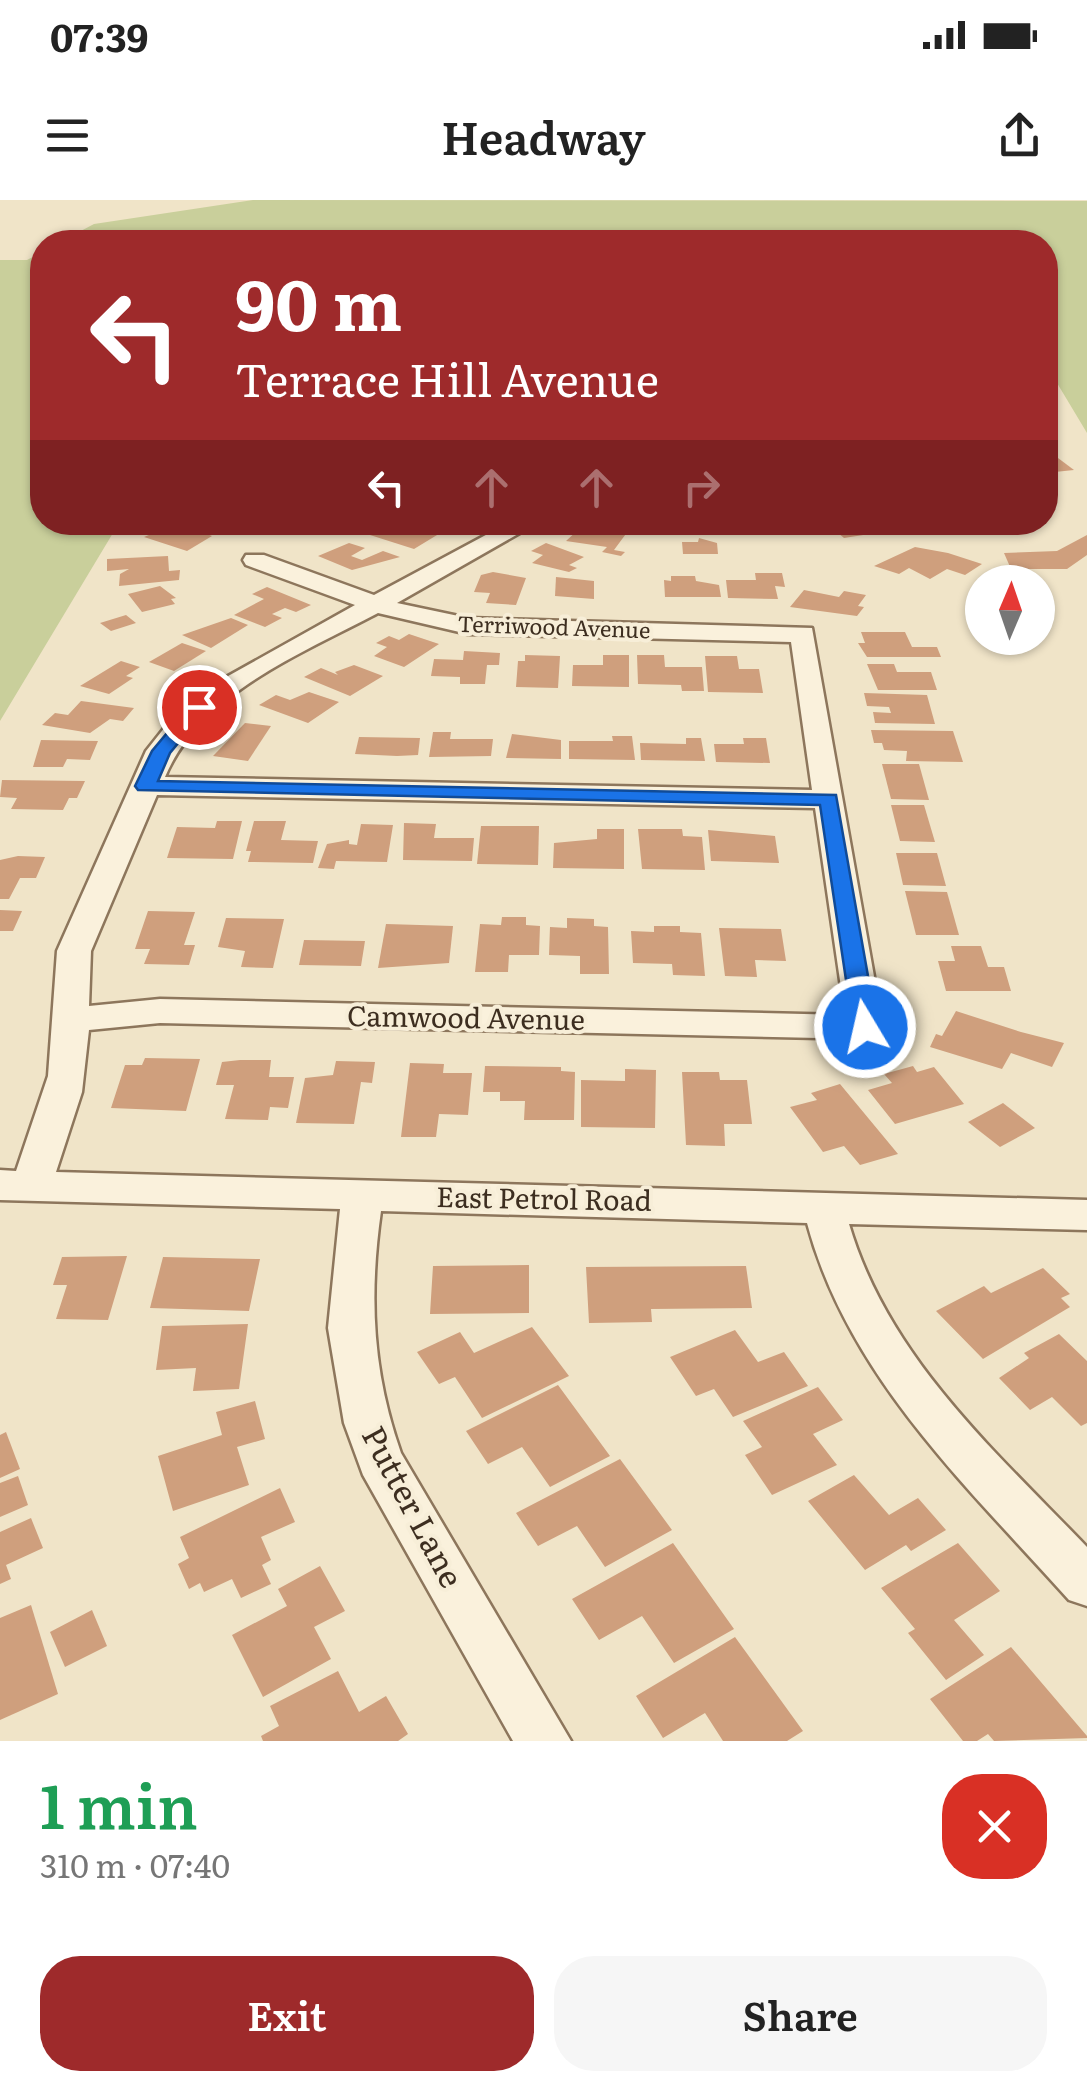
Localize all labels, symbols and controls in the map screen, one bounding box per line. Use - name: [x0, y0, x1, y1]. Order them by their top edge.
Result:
- text: 07:39: [50, 7, 148, 64]
- text: Headway: [441, 102, 646, 169]
- icon: menu: [40, 108, 95, 163]
- icon: share: [992, 108, 1047, 163]
- text: 90 m: [235, 249, 402, 353]
- icon: left: [70, 270, 200, 400]
- text: Terrace Hill Avenue: [235, 344, 659, 411]
- icon: left: [359, 460, 414, 515]
- icon: ahead: [464, 460, 519, 515]
- icon: ahead: [569, 460, 624, 515]
- icon: right: [674, 460, 729, 515]
- north arrow: [965, 565, 1055, 655]
- map controls: [965, 565, 1055, 655]
- street label: Terriwood Avenue: [457, 606, 651, 645]
- pin: [157, 665, 242, 750]
- icon: arrive: [172, 680, 227, 735]
- position arrow: [813, 975, 917, 1079]
- street label: Camwood Avenue: [347, 993, 585, 1039]
- street label: East Petrol Road: [436, 1174, 652, 1220]
- street label: Putter Lane: [352, 1416, 477, 1595]
- text: 1 min: [40, 1758, 198, 1847]
- button: close: [942, 1774, 1047, 1879]
- text: 310 m · 07:40: [40, 1840, 230, 1888]
- button: Exit: [40, 1956, 534, 2071]
- button: Share: [554, 1956, 1047, 2071]

